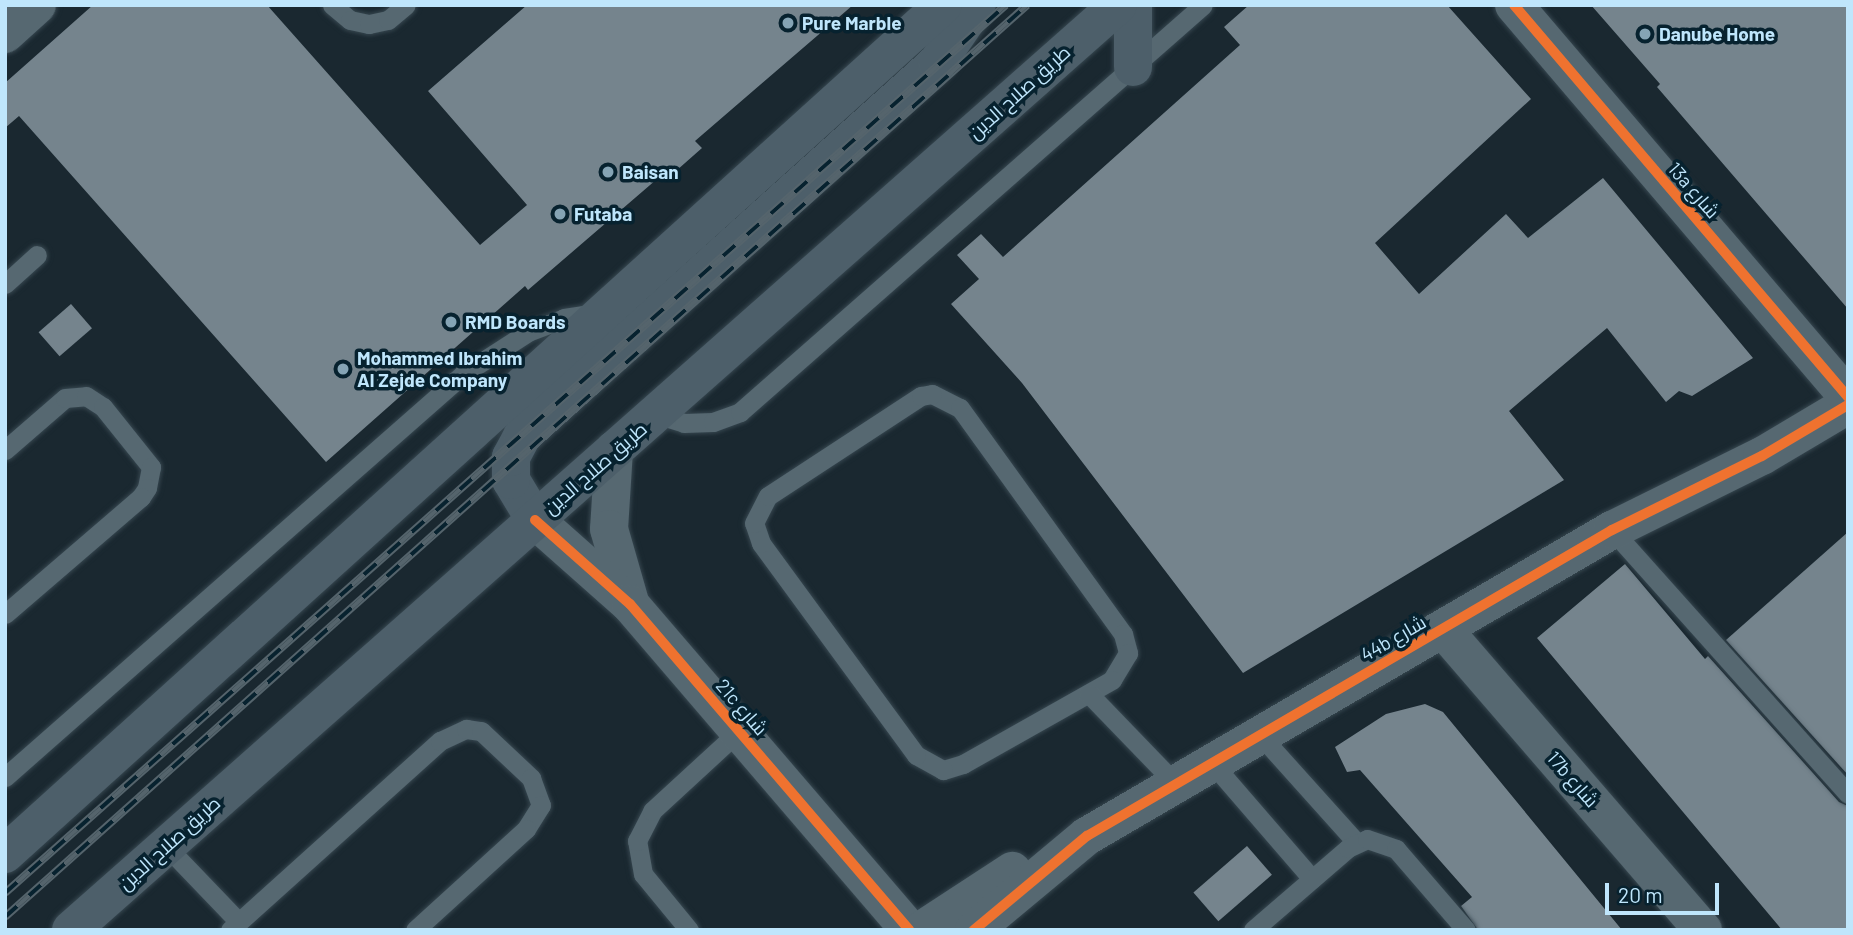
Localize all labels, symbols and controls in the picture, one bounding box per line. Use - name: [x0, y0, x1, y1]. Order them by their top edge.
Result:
- place label: Pure Marble: [802, 12, 902, 34]
- marker: Pure Marble: [780, 15, 796, 31]
- place label: Danube Home: [1659, 23, 1775, 45]
- marker: Danube Home: [1637, 26, 1653, 42]
- street label: طريق صلاح الدين: [963, 40, 1075, 144]
- street label: 13a شارع: [1664, 157, 1724, 223]
- place label: Baisan: [622, 161, 679, 183]
- marker: Baisan: [600, 164, 616, 180]
- place label: Futaba: [574, 203, 632, 225]
- marker: Futaba: [552, 206, 568, 222]
- place label: RMD Boards: [465, 311, 566, 333]
- marker: RMD Boards: [443, 314, 459, 330]
- place label: Mohammed Ibrahim Al Zejde Company: [357, 347, 522, 391]
- marker: Mohammed Ibrahim Al Zejde Company: [335, 361, 351, 377]
- street label: طريق صلاح الدين: [539, 417, 651, 519]
- street label: 44b شارع: [1356, 610, 1430, 666]
- street label: 21c شارع: [711, 674, 773, 740]
- street label: 17b شارع: [1543, 746, 1603, 812]
- street label: طريق صلاح الدين: [113, 791, 225, 895]
- scale bar: [1608, 869, 1722, 913]
- text: 20 m: [1618, 882, 1663, 907]

